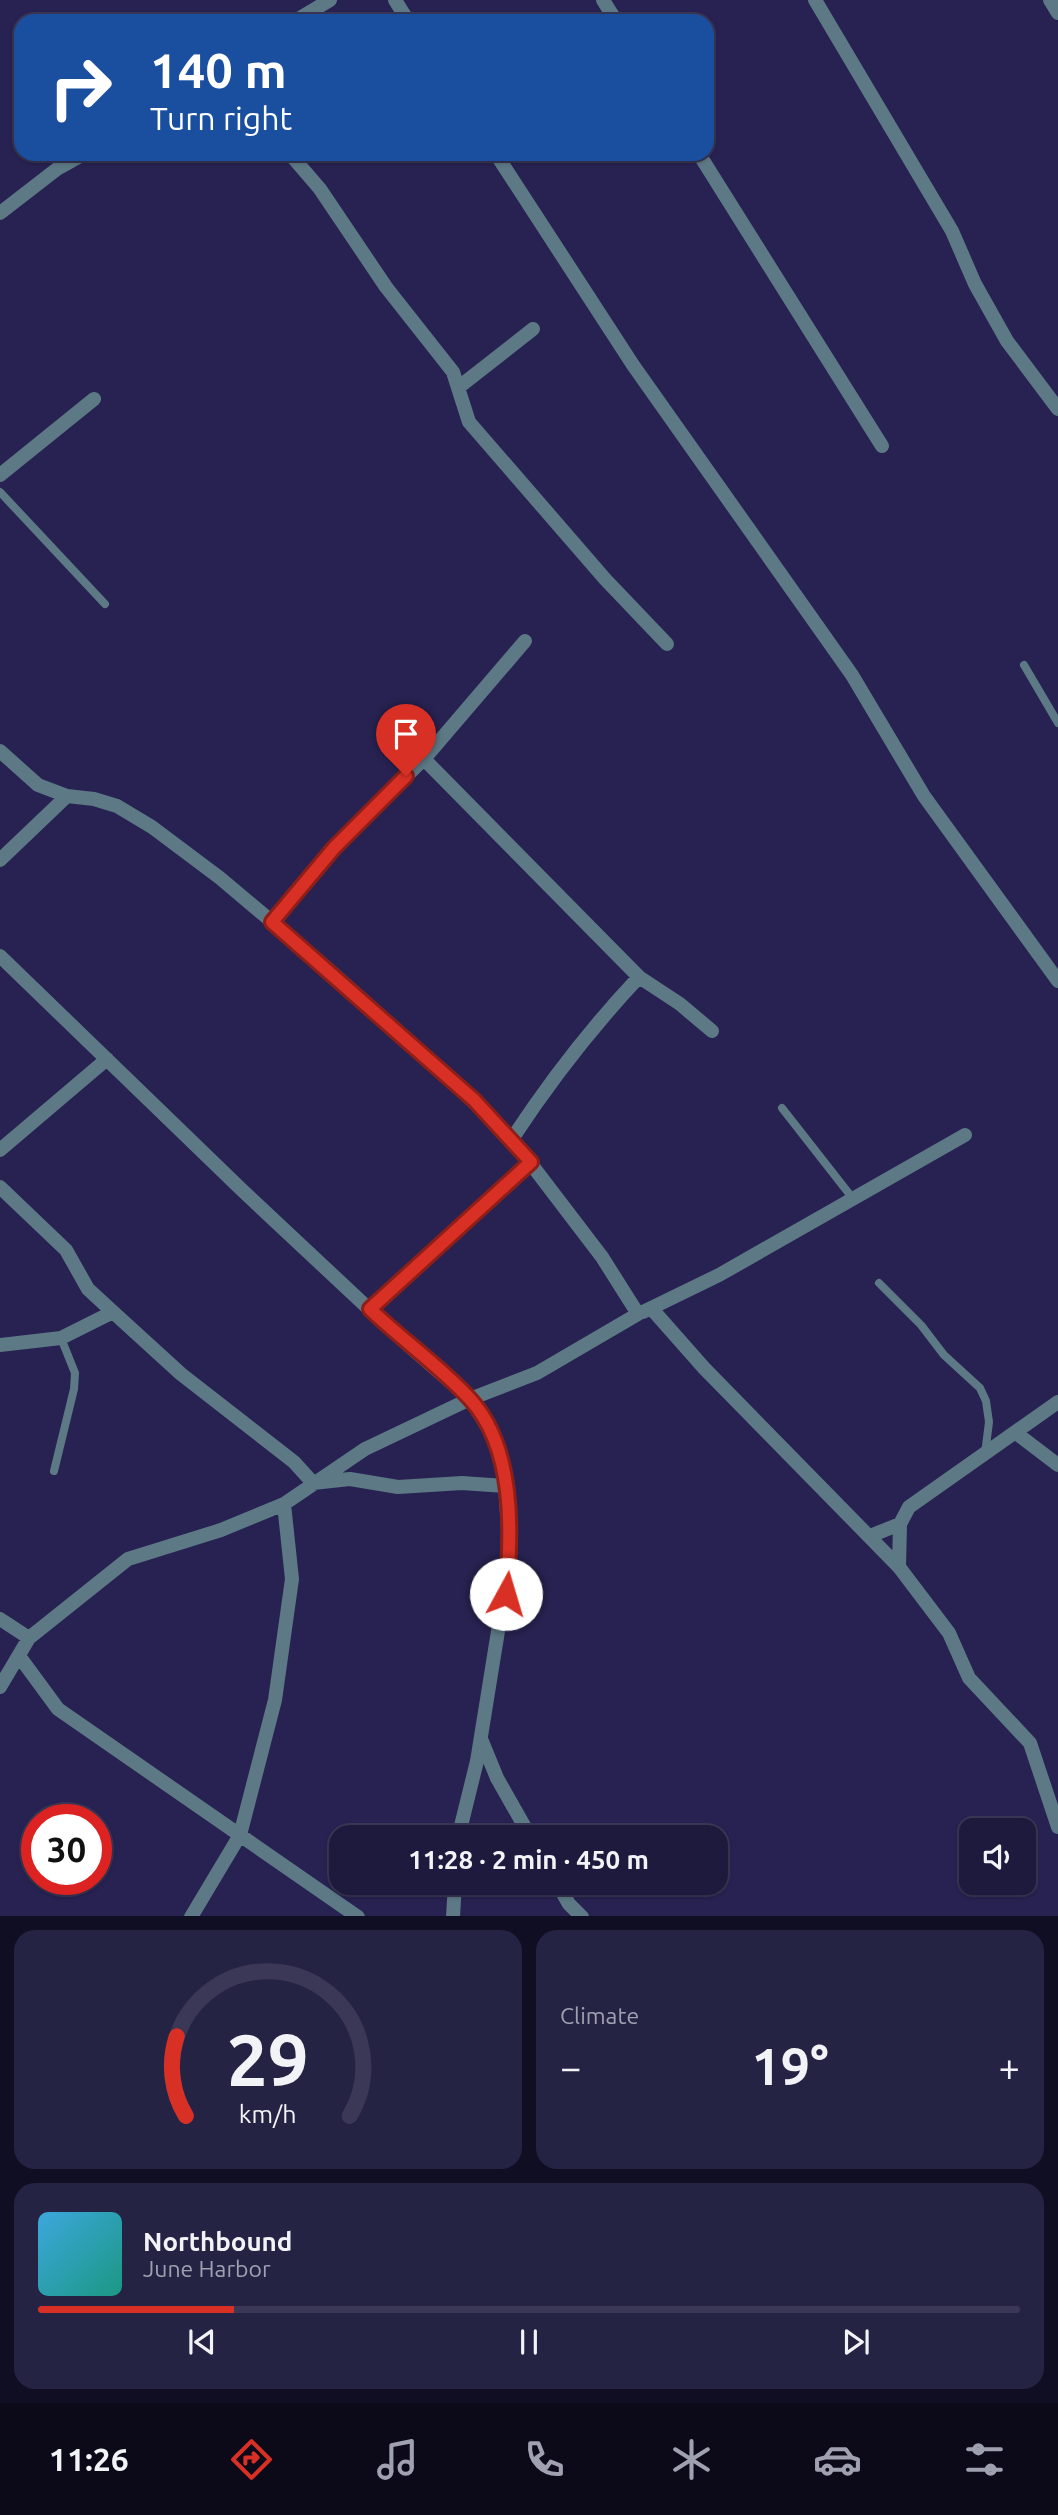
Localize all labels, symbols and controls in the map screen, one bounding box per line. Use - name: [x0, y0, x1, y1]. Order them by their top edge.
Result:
- icon: right: [35, 42, 126, 133]
- text: 140 m: [150, 42, 287, 97]
- text: Turn right: [150, 100, 292, 136]
- pin: [376, 704, 436, 776]
- icon: arrive: [387, 715, 425, 753]
- position arrow: [469, 1557, 543, 1631]
- speed limit sign: 30: [21, 1804, 112, 1895]
- map controls: [959, 1818, 1036, 1895]
- button: sound: [959, 1818, 1036, 1895]
- text: 11:28 · 2 min · 450 m: [408, 1845, 649, 1874]
- text: Climate: [560, 2003, 639, 2028]
- text: 29: [227, 2018, 309, 2100]
- text: 19°: [751, 2037, 829, 2095]
- text: −: [560, 2046, 581, 2088]
- text: +: [999, 2046, 1020, 2088]
- text: km/h: [239, 2099, 297, 2127]
- text: Northbound: [143, 2227, 292, 2256]
- text: June Harbor: [143, 2256, 271, 2281]
- icon: previous: [183, 2323, 221, 2361]
- icon: pause: [510, 2323, 548, 2361]
- icon: next: [837, 2323, 875, 2361]
- icon: directions: [227, 2435, 276, 2484]
- icon: music: [373, 2435, 422, 2484]
- icon: phone: [520, 2435, 569, 2484]
- icon: climate: [667, 2435, 716, 2484]
- icon: car: [813, 2435, 862, 2484]
- icon: filters: [960, 2435, 1009, 2484]
- text: 11:26: [49, 2441, 129, 2477]

